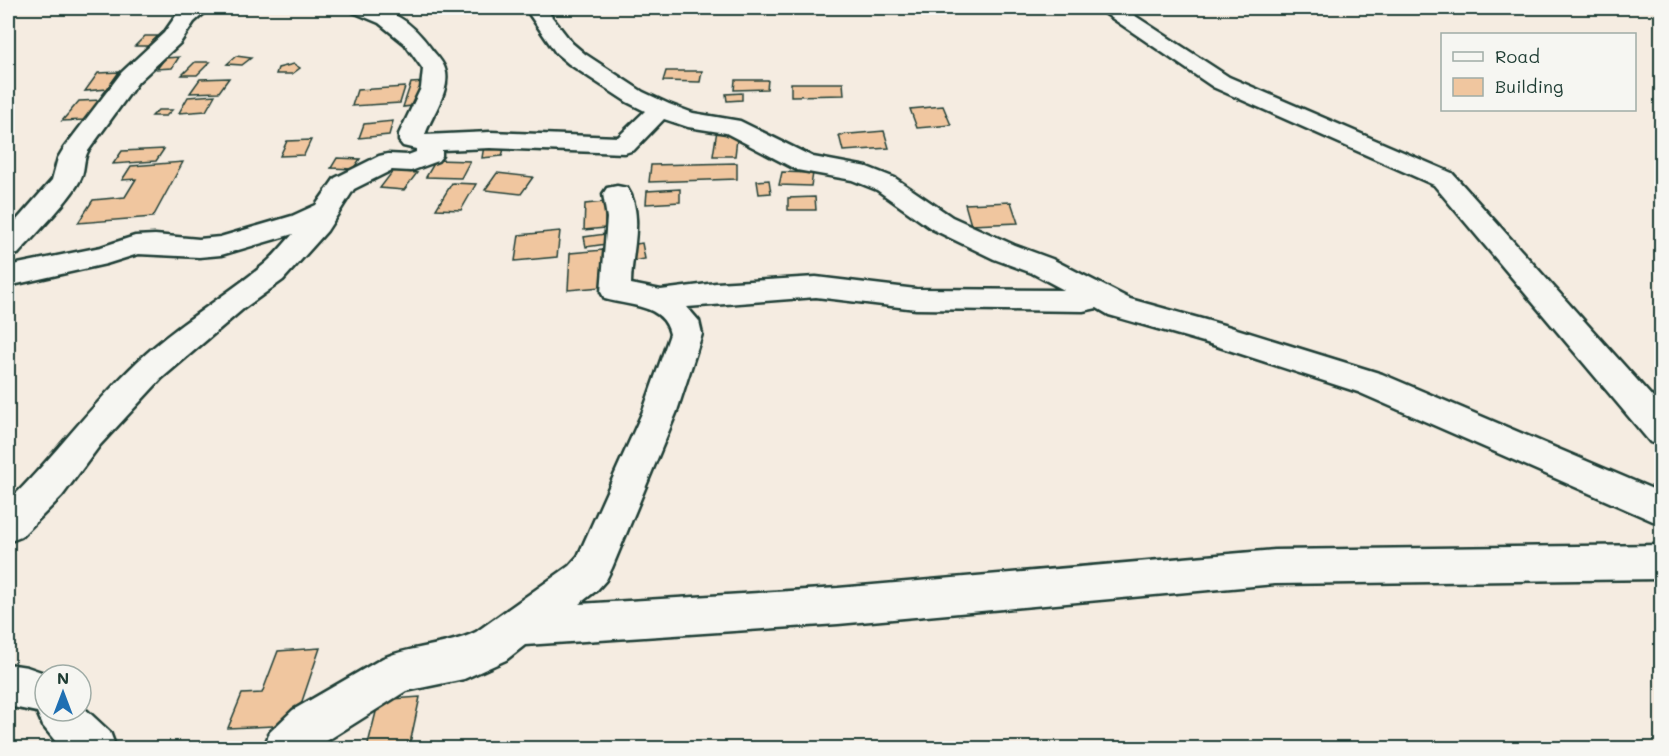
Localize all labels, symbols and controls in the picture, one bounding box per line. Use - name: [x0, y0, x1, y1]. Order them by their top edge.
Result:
- legend: [1441, 33, 1636, 111]
- text: Road: [1495, 44, 1540, 68]
- text: Building: [1495, 74, 1563, 98]
- north arrow: [33, 663, 93, 723]
- text: N: [57, 667, 69, 688]

